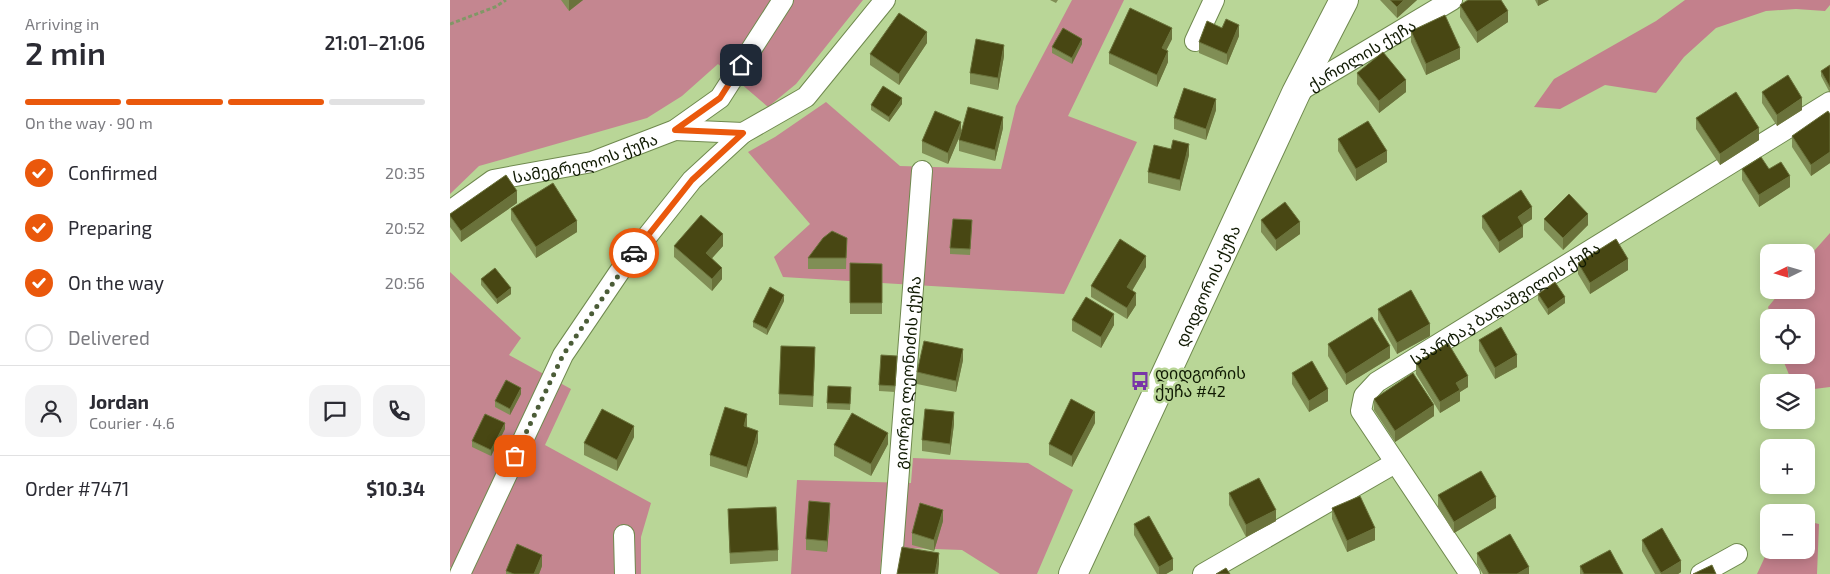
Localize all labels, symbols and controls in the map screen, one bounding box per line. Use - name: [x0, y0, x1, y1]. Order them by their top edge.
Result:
- text: Arriving in: [25, 14, 99, 33]
- street label: ქართლის ქუჩა: [1304, 15, 1419, 94]
- text: 21:01–21:06: [324, 31, 425, 54]
- text: 2 min: [25, 33, 106, 71]
- pin: [720, 44, 762, 86]
- icon: home: [727, 51, 755, 79]
- text: On the way · 90 m: [25, 113, 153, 132]
- street label: სამეგრელოს ქუჩა: [511, 128, 660, 186]
- icon: check: [25, 159, 53, 187]
- text: Confirmed: [68, 161, 158, 184]
- text: 20:35: [385, 163, 425, 182]
- icon: check: [25, 214, 53, 242]
- text: Preparing: [68, 216, 152, 239]
- text: 20:52: [385, 218, 425, 237]
- street label: დიდგორის ქუჩა: [1170, 222, 1243, 350]
- courier: [609, 228, 659, 278]
- street label: სპარტაკ ბაღაშვილის ქუჩა: [1407, 237, 1603, 369]
- icon: car: [620, 239, 648, 267]
- north arrow: [1760, 244, 1815, 299]
- map controls: [1760, 244, 1815, 559]
- icon: check: [25, 269, 53, 297]
- text: On the way: [68, 271, 164, 294]
- text: 20:56: [385, 273, 425, 292]
- street label: გიორგი ლეონიძის ქუჩა: [890, 275, 923, 470]
- button: locate: [1760, 309, 1815, 364]
- text: Delivered: [68, 326, 150, 349]
- place label: დიდგორის ქუჩა #42: [1155, 363, 1246, 401]
- bus stop icon: დიდგორის ქუჩა #42: [1129, 370, 1151, 392]
- button: layers: [1760, 374, 1815, 429]
- button: person: [25, 385, 77, 437]
- button: chat: [309, 385, 361, 437]
- button: phone: [373, 385, 425, 437]
- text: Jordan: [89, 390, 149, 413]
- text: Courier · 4.6: [89, 413, 175, 432]
- pin: [494, 435, 536, 477]
- button: +: [1760, 439, 1815, 494]
- icon: bag: [501, 442, 529, 470]
- text: Order #7471: [25, 477, 129, 500]
- text: $10.34: [366, 477, 425, 500]
- button: −: [1760, 504, 1815, 559]

